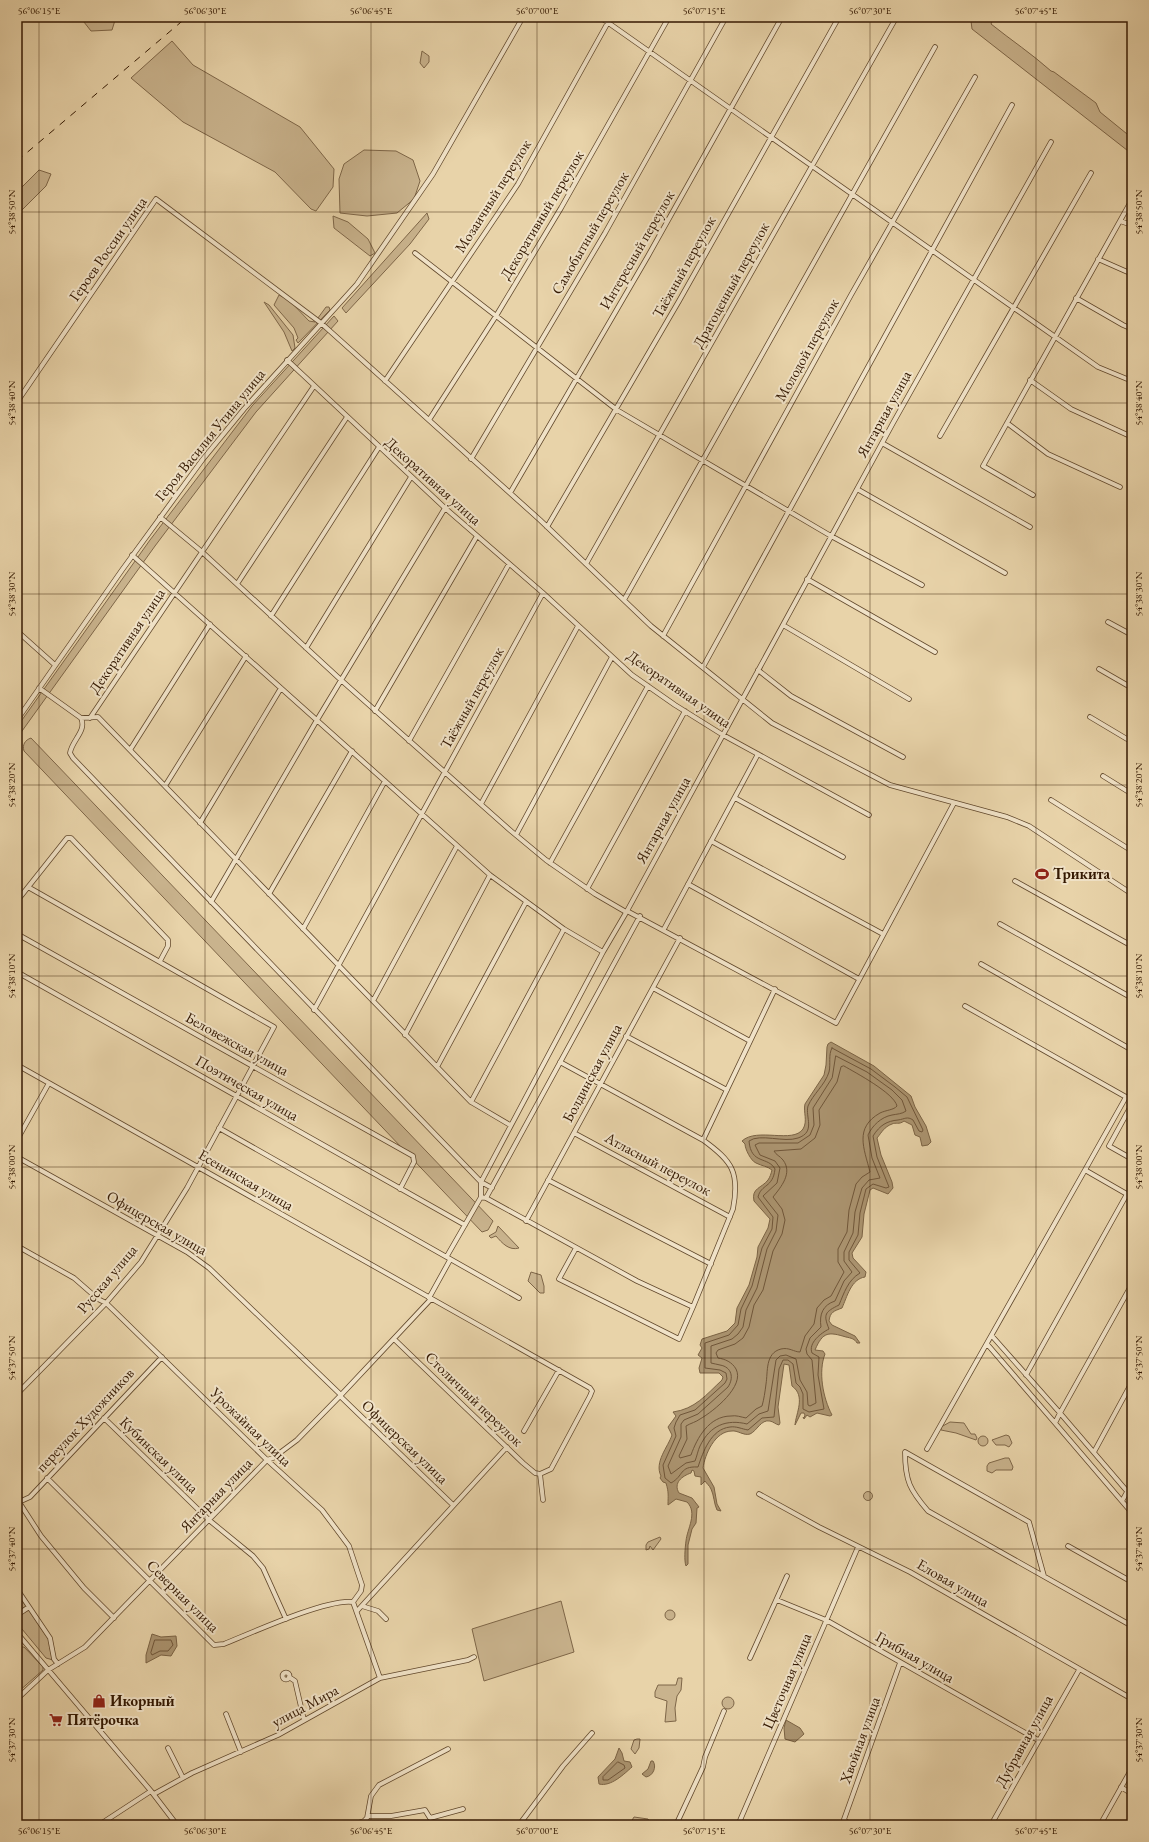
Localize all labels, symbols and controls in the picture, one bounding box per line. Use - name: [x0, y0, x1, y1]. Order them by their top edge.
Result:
- text: 56°06'15"E: [18, 4, 61, 17]
- text: 56°06'30"E: [184, 4, 227, 17]
- text: 56°06'45"E: [350, 4, 393, 17]
- text: 56°07'00"E: [516, 4, 559, 17]
- text: 56°07'15"E: [683, 4, 726, 17]
- text: 56°07'30"E: [849, 4, 892, 17]
- text: 56°07'45"E: [1015, 4, 1058, 17]
- street label: Мозаичный переулок: [450, 136, 535, 256]
- street label: Декоративный переулок: [495, 147, 588, 283]
- street label: Самобытный переулок: [547, 168, 632, 298]
- street label: Интересный переулок: [595, 187, 678, 313]
- text: 54°38'50"N: [5, 189, 18, 234]
- text: 54°38'50"N: [1132, 189, 1145, 234]
- street label: Героев России улица: [64, 193, 151, 305]
- street label: Таёжный переулок: [648, 212, 719, 321]
- street label: Драгоценный переулок: [688, 218, 773, 351]
- street label: Молодой переулок: [770, 295, 843, 405]
- street label: Героя Василия Утина улица: [150, 365, 269, 505]
- street label: Янтарная улица: [851, 367, 915, 461]
- text: 54°38'40"N: [5, 380, 18, 425]
- text: 54°38'40"N: [1132, 380, 1145, 425]
- street label: Декоративная улица: [381, 432, 485, 529]
- text: 54°38'30"N: [5, 571, 18, 616]
- text: 54°38'30"N: [1132, 571, 1145, 616]
- street label: Декоративная улица: [84, 584, 169, 697]
- street label: Таёжный переулок: [436, 643, 507, 752]
- street label: Декоративная улица: [623, 645, 735, 732]
- text: 54°38'20"N: [5, 762, 18, 807]
- text: 54°38'20"N: [1132, 762, 1145, 807]
- street label: Янтарная улица: [630, 773, 694, 867]
- place label: Трикита: [1053, 864, 1110, 883]
- sports icon: Трикита: [1034, 866, 1050, 882]
- text: 54°38'10"N: [5, 953, 18, 998]
- text: 54°38'10"N: [1132, 953, 1145, 998]
- street label: Беловежская улица: [182, 1007, 292, 1080]
- street label: Болдинская улица: [558, 1020, 626, 1125]
- street label: Поэтическая улица: [192, 1050, 302, 1125]
- street label: Атласный переулок: [601, 1127, 715, 1200]
- text: 54°38'00"N: [5, 1144, 18, 1189]
- text: 54°38'00"N: [1132, 1144, 1145, 1189]
- street label: Есенинская улица: [195, 1145, 297, 1215]
- street label: Офицерская улица: [104, 1186, 211, 1259]
- street label: Русская улица: [72, 1240, 141, 1317]
- text: 54°37'50"N: [5, 1335, 18, 1380]
- text: 54°37'50"N: [1132, 1335, 1145, 1380]
- street label: Столичный переулок: [421, 1347, 527, 1450]
- street label: переулок Художников: [32, 1364, 138, 1476]
- street label: Урожайная улица: [206, 1382, 296, 1470]
- street label: Офицерская улица: [358, 1396, 453, 1488]
- street label: Кубинская улица: [116, 1412, 203, 1497]
- street label: Янтарная улица: [175, 1453, 256, 1537]
- text: 54°37'40"N: [5, 1526, 18, 1571]
- text: 54°37'40"N: [1132, 1526, 1145, 1571]
- street label: Еловая улица: [914, 1554, 993, 1611]
- street label: Северная улица: [143, 1555, 224, 1636]
- street label: Грибная улица: [873, 1626, 958, 1687]
- street label: Цветочная улица: [758, 1630, 815, 1732]
- street label: улица Мира: [268, 1680, 341, 1731]
- place label: Икорный: [110, 1691, 175, 1710]
- street label: Дубравная улица: [990, 1691, 1057, 1790]
- shop icon: Икорный: [91, 1693, 107, 1709]
- street label: Хвойная улица: [835, 1694, 884, 1787]
- place label: Пятёрочка: [67, 1710, 139, 1729]
- supermarket icon: Пятёрочка: [48, 1712, 64, 1728]
- text: 54°37'30"N: [5, 1717, 18, 1762]
- text: 54°37'30"N: [1132, 1717, 1145, 1762]
- text: 56°06'15"E: [18, 1824, 61, 1837]
- text: 56°06'30"E: [184, 1824, 227, 1837]
- text: 56°06'45"E: [350, 1824, 393, 1837]
- text: 56°07'00"E: [516, 1824, 559, 1837]
- text: 56°07'15"E: [683, 1824, 726, 1837]
- text: 56°07'30"E: [849, 1824, 892, 1837]
- text: 56°07'45"E: [1015, 1824, 1058, 1837]

